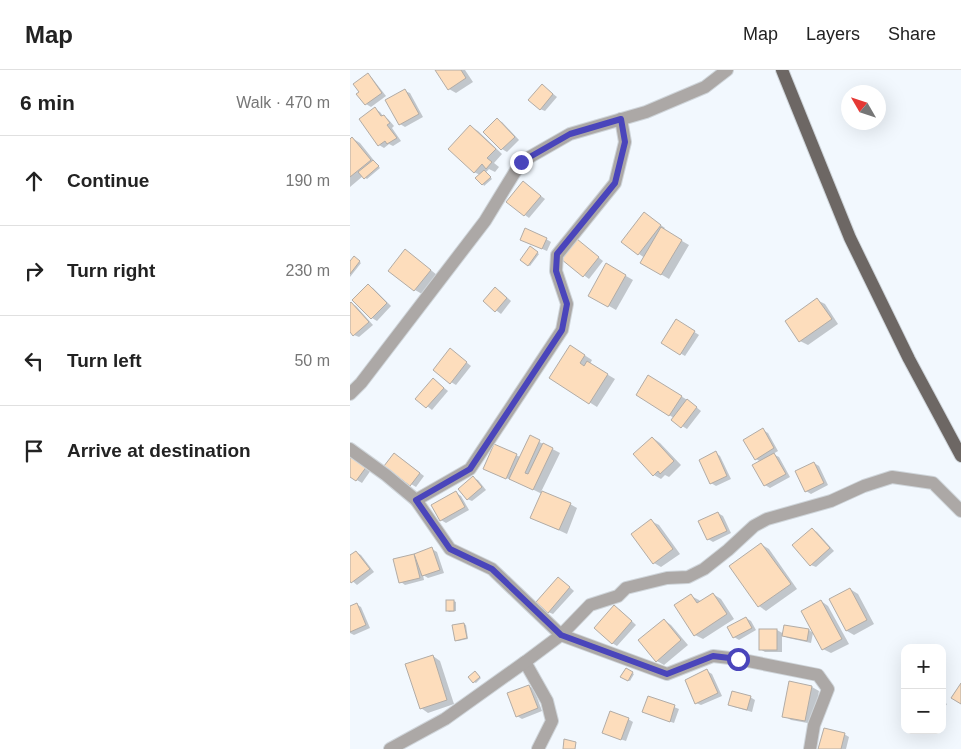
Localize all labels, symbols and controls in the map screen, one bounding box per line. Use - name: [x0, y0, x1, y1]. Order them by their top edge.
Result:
- text: Map: [25, 21, 73, 48]
- text: Map: [743, 24, 778, 44]
- text: Layers: [806, 24, 860, 44]
- text: Share: [888, 24, 936, 44]
- north arrow: [841, 85, 886, 130]
- text: 6 min: [20, 91, 75, 114]
- text: Walk · 470 m: [236, 94, 330, 111]
- route end: [510, 151, 533, 174]
- icon: ahead: [20, 167, 48, 195]
- text: Continue: [67, 170, 149, 191]
- text: 190 m: [286, 172, 330, 189]
- icon: right: [20, 257, 48, 285]
- text: Turn right: [67, 260, 155, 281]
- text: 230 m: [286, 262, 330, 279]
- icon: left: [20, 347, 48, 375]
- text: Turn left: [67, 350, 142, 371]
- text: 50 m: [294, 352, 330, 369]
- icon: arrive: [20, 437, 48, 465]
- text: Arrive at destination: [67, 440, 251, 461]
- map controls: [901, 644, 946, 734]
- button: +: [901, 644, 946, 689]
- route start: [727, 648, 750, 671]
- button: −: [901, 689, 946, 734]

